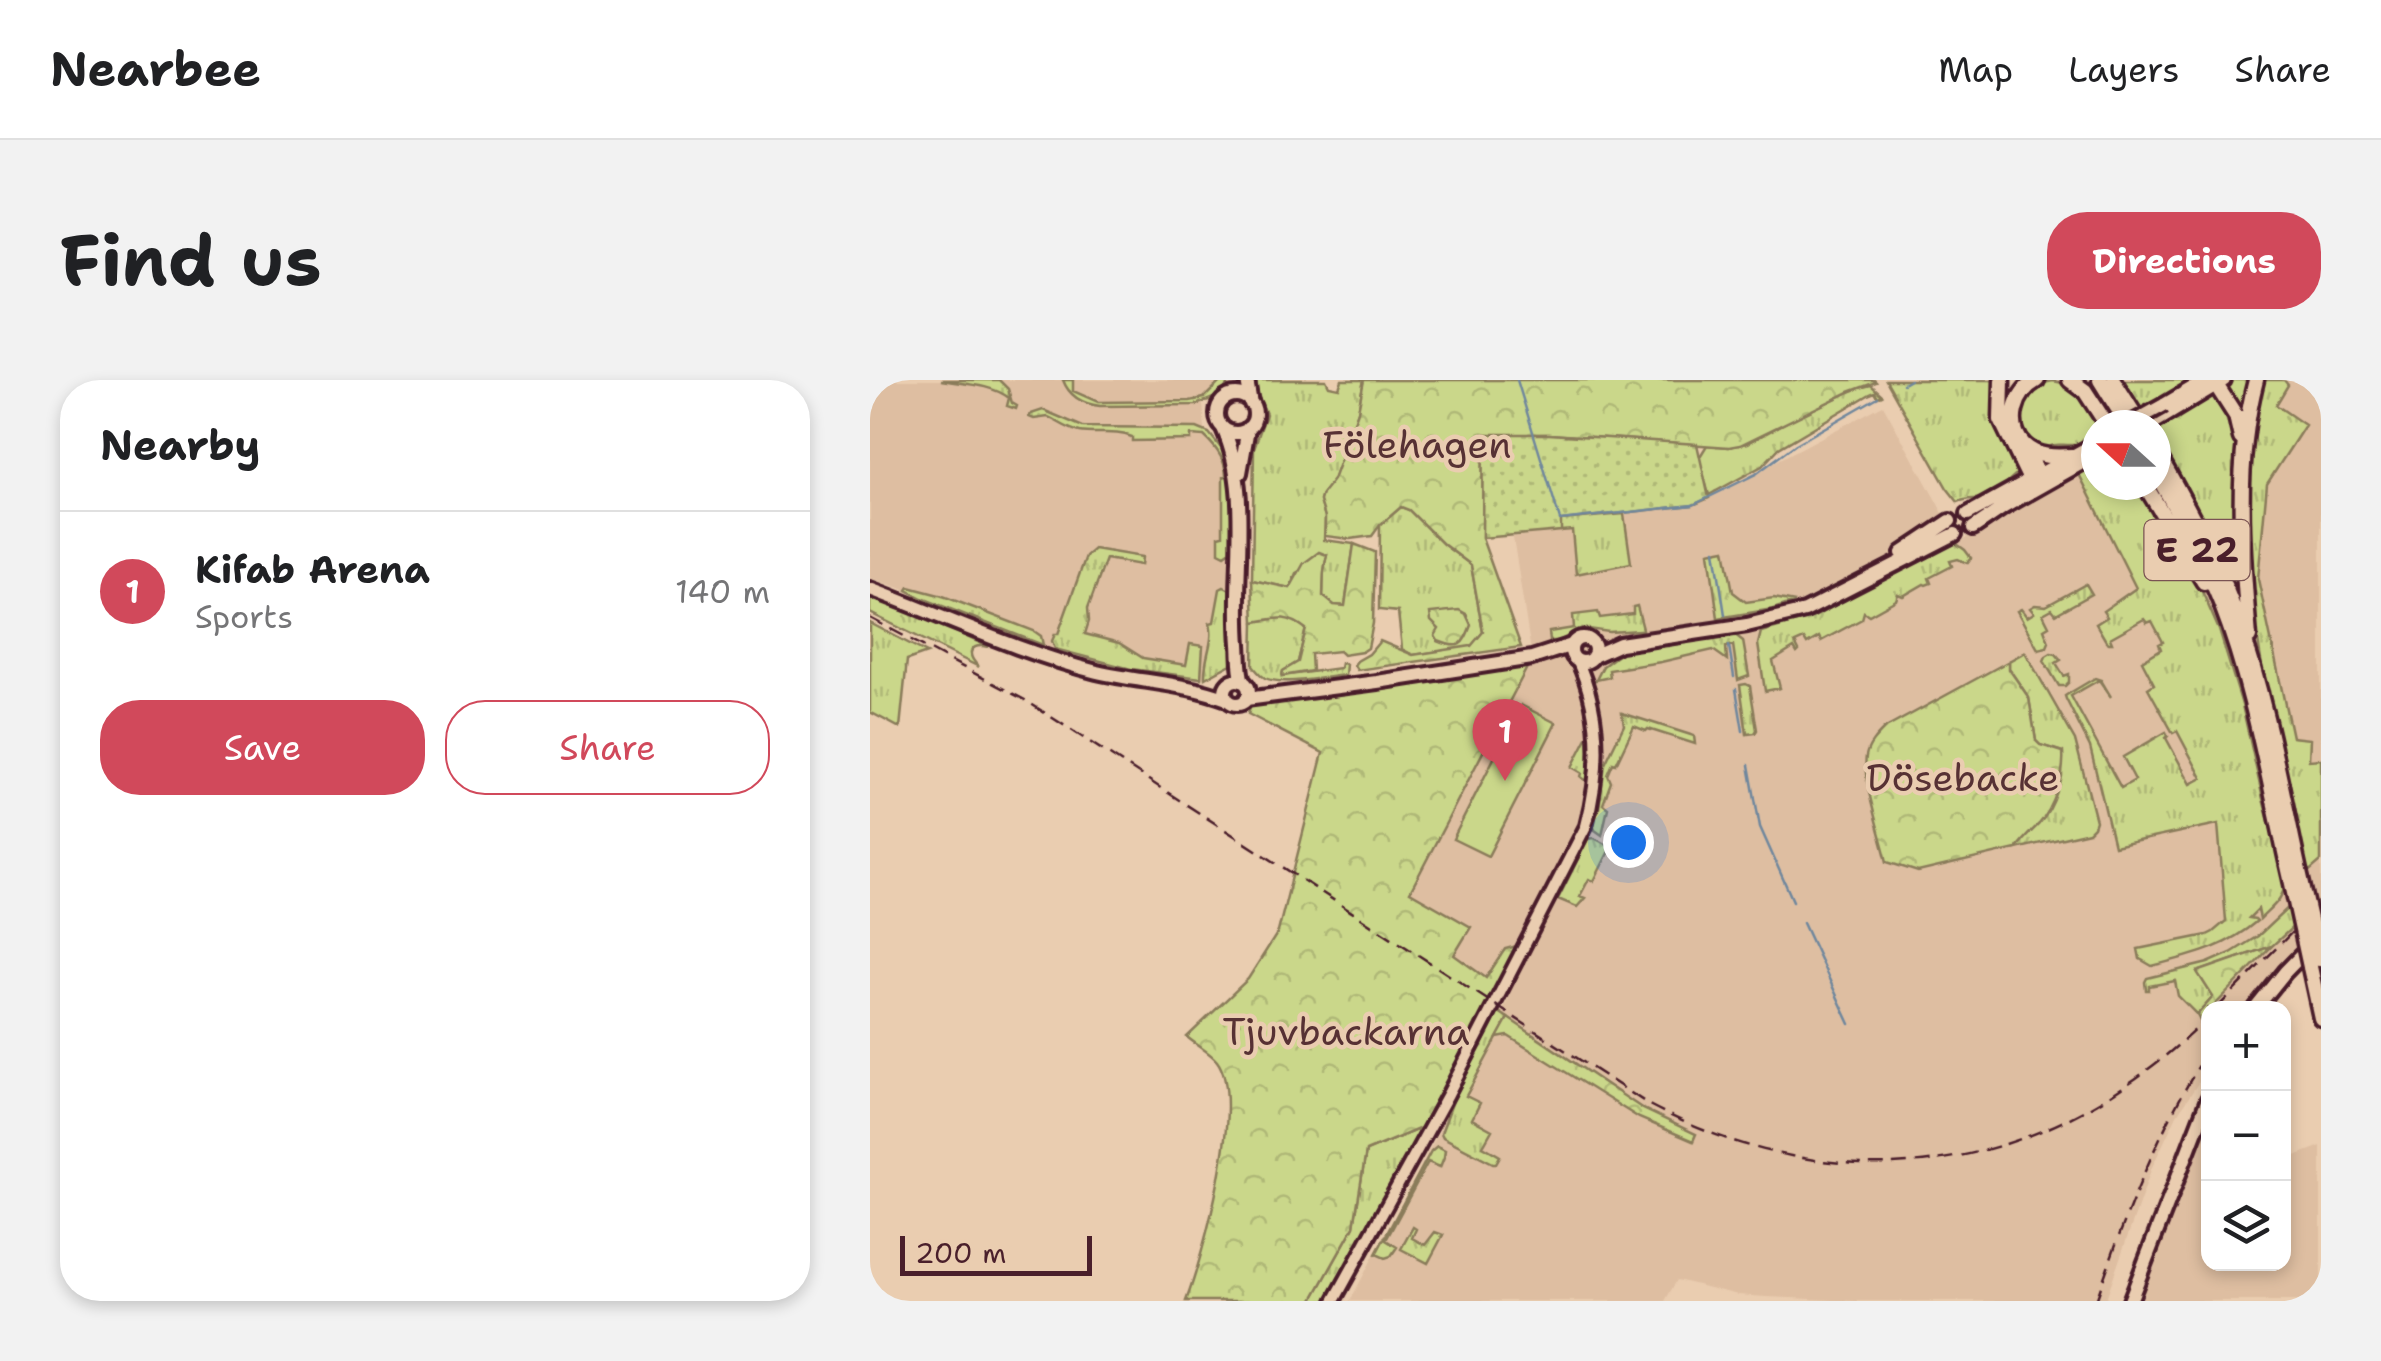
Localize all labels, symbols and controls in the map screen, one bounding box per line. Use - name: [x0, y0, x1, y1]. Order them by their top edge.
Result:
- text: Nearbee: [50, 37, 261, 101]
- text: Map: [1938, 46, 2013, 93]
- text: Layers: [2068, 46, 2180, 93]
- text: Share: [2235, 46, 2331, 93]
- button: Directions: [2047, 212, 2321, 309]
- text: Find us: [60, 214, 322, 307]
- north arrow: [2081, 410, 2171, 500]
- text: Nearby: [100, 417, 260, 473]
- park label: Fölehagen: [1322, 419, 1512, 470]
- road number: E 22: [2144, 520, 2250, 580]
- text: Kifab Arena: [195, 544, 430, 595]
- text: 1: [125, 570, 140, 613]
- text: 140 m: [675, 570, 770, 613]
- text: Sports: [195, 595, 293, 638]
- pin: 1: [1472, 698, 1538, 781]
- button: Save: [100, 700, 425, 795]
- button: Share: [445, 700, 770, 795]
- park label: Dösebacke: [1866, 752, 2060, 803]
- your location: [1603, 817, 1654, 868]
- map controls: [2201, 1001, 2291, 1271]
- button: +: [2201, 1001, 2291, 1091]
- park label: Tjuvbackarna: [1222, 1006, 1470, 1057]
- button: −: [2201, 1091, 2291, 1181]
- button: layers: [2201, 1181, 2291, 1271]
- scale bar: [900, 1231, 1092, 1276]
- text: 200 m: [915, 1234, 1006, 1272]

